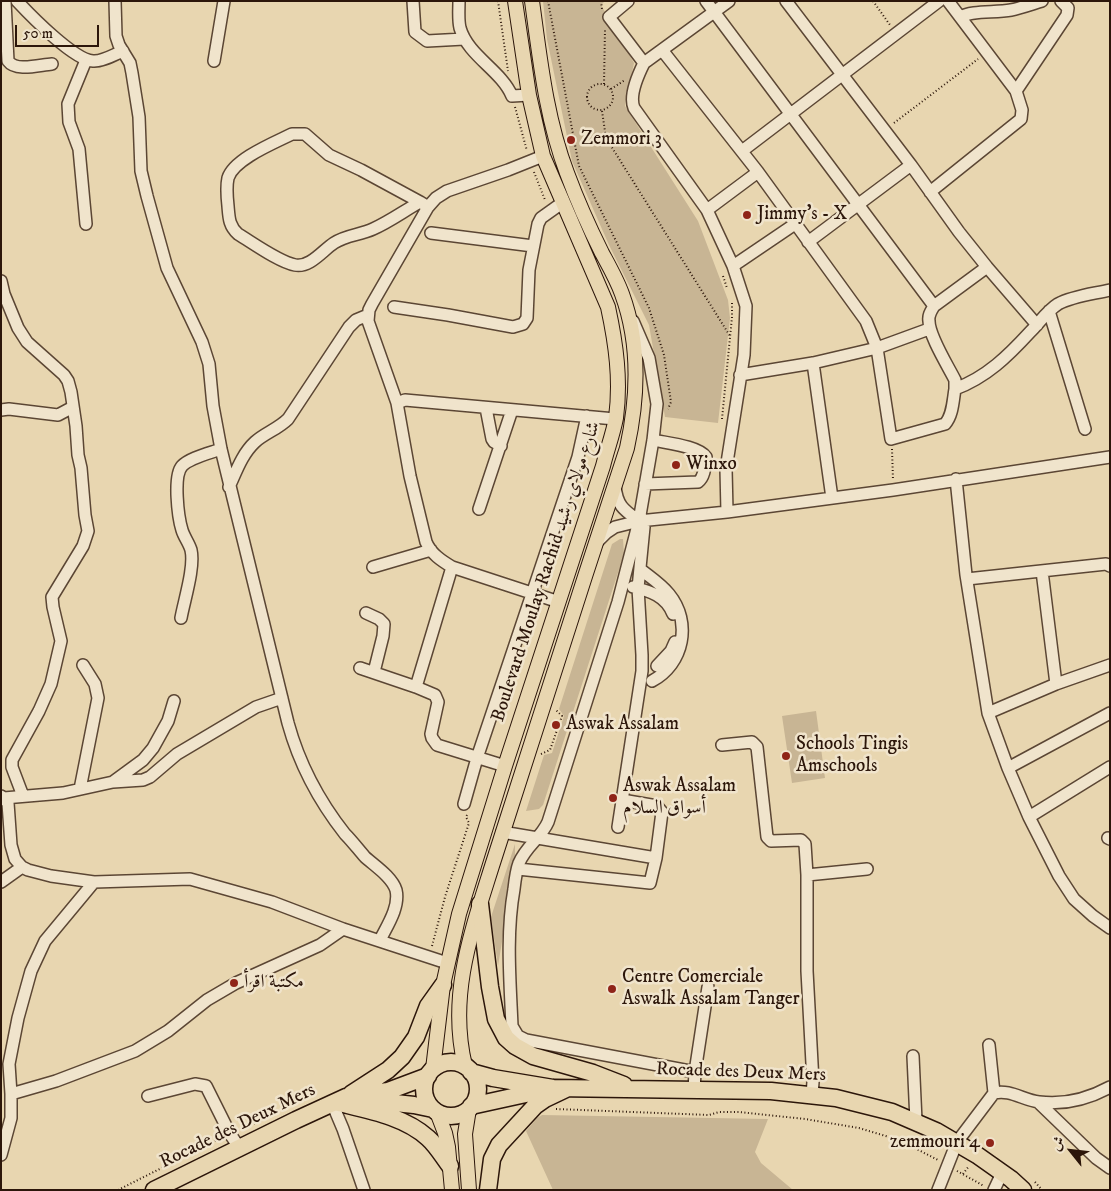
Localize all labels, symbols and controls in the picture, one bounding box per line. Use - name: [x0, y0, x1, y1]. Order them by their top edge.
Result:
- scale bar: [18, 15, 101, 47]
- text: 50 m: [23, 24, 53, 43]
- place label: Zemmori 3: [581, 129, 662, 151]
- marker: Zemmori 3: [565, 134, 577, 146]
- place label: Jimmy's - X: [757, 204, 847, 226]
- marker: Jimmy's - X: [741, 209, 753, 221]
- street label: Boulevard Moulay Rachid شارع مولاي رشيد: [488, 419, 606, 725]
- place label: Winxo: [686, 454, 737, 476]
- marker: Winxo: [670, 459, 682, 471]
- place label: Aswak Assalam: [566, 714, 679, 736]
- marker: Aswak Assalam: [550, 719, 562, 731]
- place label: Schools Tingis Amschools: [796, 734, 908, 778]
- marker: Schools Tingis Amschools: [780, 750, 792, 762]
- place label: Aswak Assalam أسواق السلام: [623, 776, 736, 820]
- marker: Aswak Assalam أسواق السلام: [607, 792, 619, 804]
- place label: Centre Comerciale Aswalk Assalam Tanger: [622, 967, 800, 1011]
- place label: مكتبة اقرأ: [244, 972, 304, 994]
- marker: مكتبة اقرأ: [228, 977, 240, 989]
- marker: Centre Comerciale Aswalk Assalam Tanger: [606, 983, 618, 995]
- street label: Rocade des Deux Mers: [656, 1059, 826, 1087]
- street label: Rocade des Deux Mers: [157, 1079, 319, 1175]
- north arrow: [1046, 1126, 1096, 1176]
- place label: zemmouri 4: [890, 1132, 980, 1154]
- text: ش: [1047, 1133, 1069, 1154]
- marker: zemmouri 4: [984, 1137, 996, 1149]

